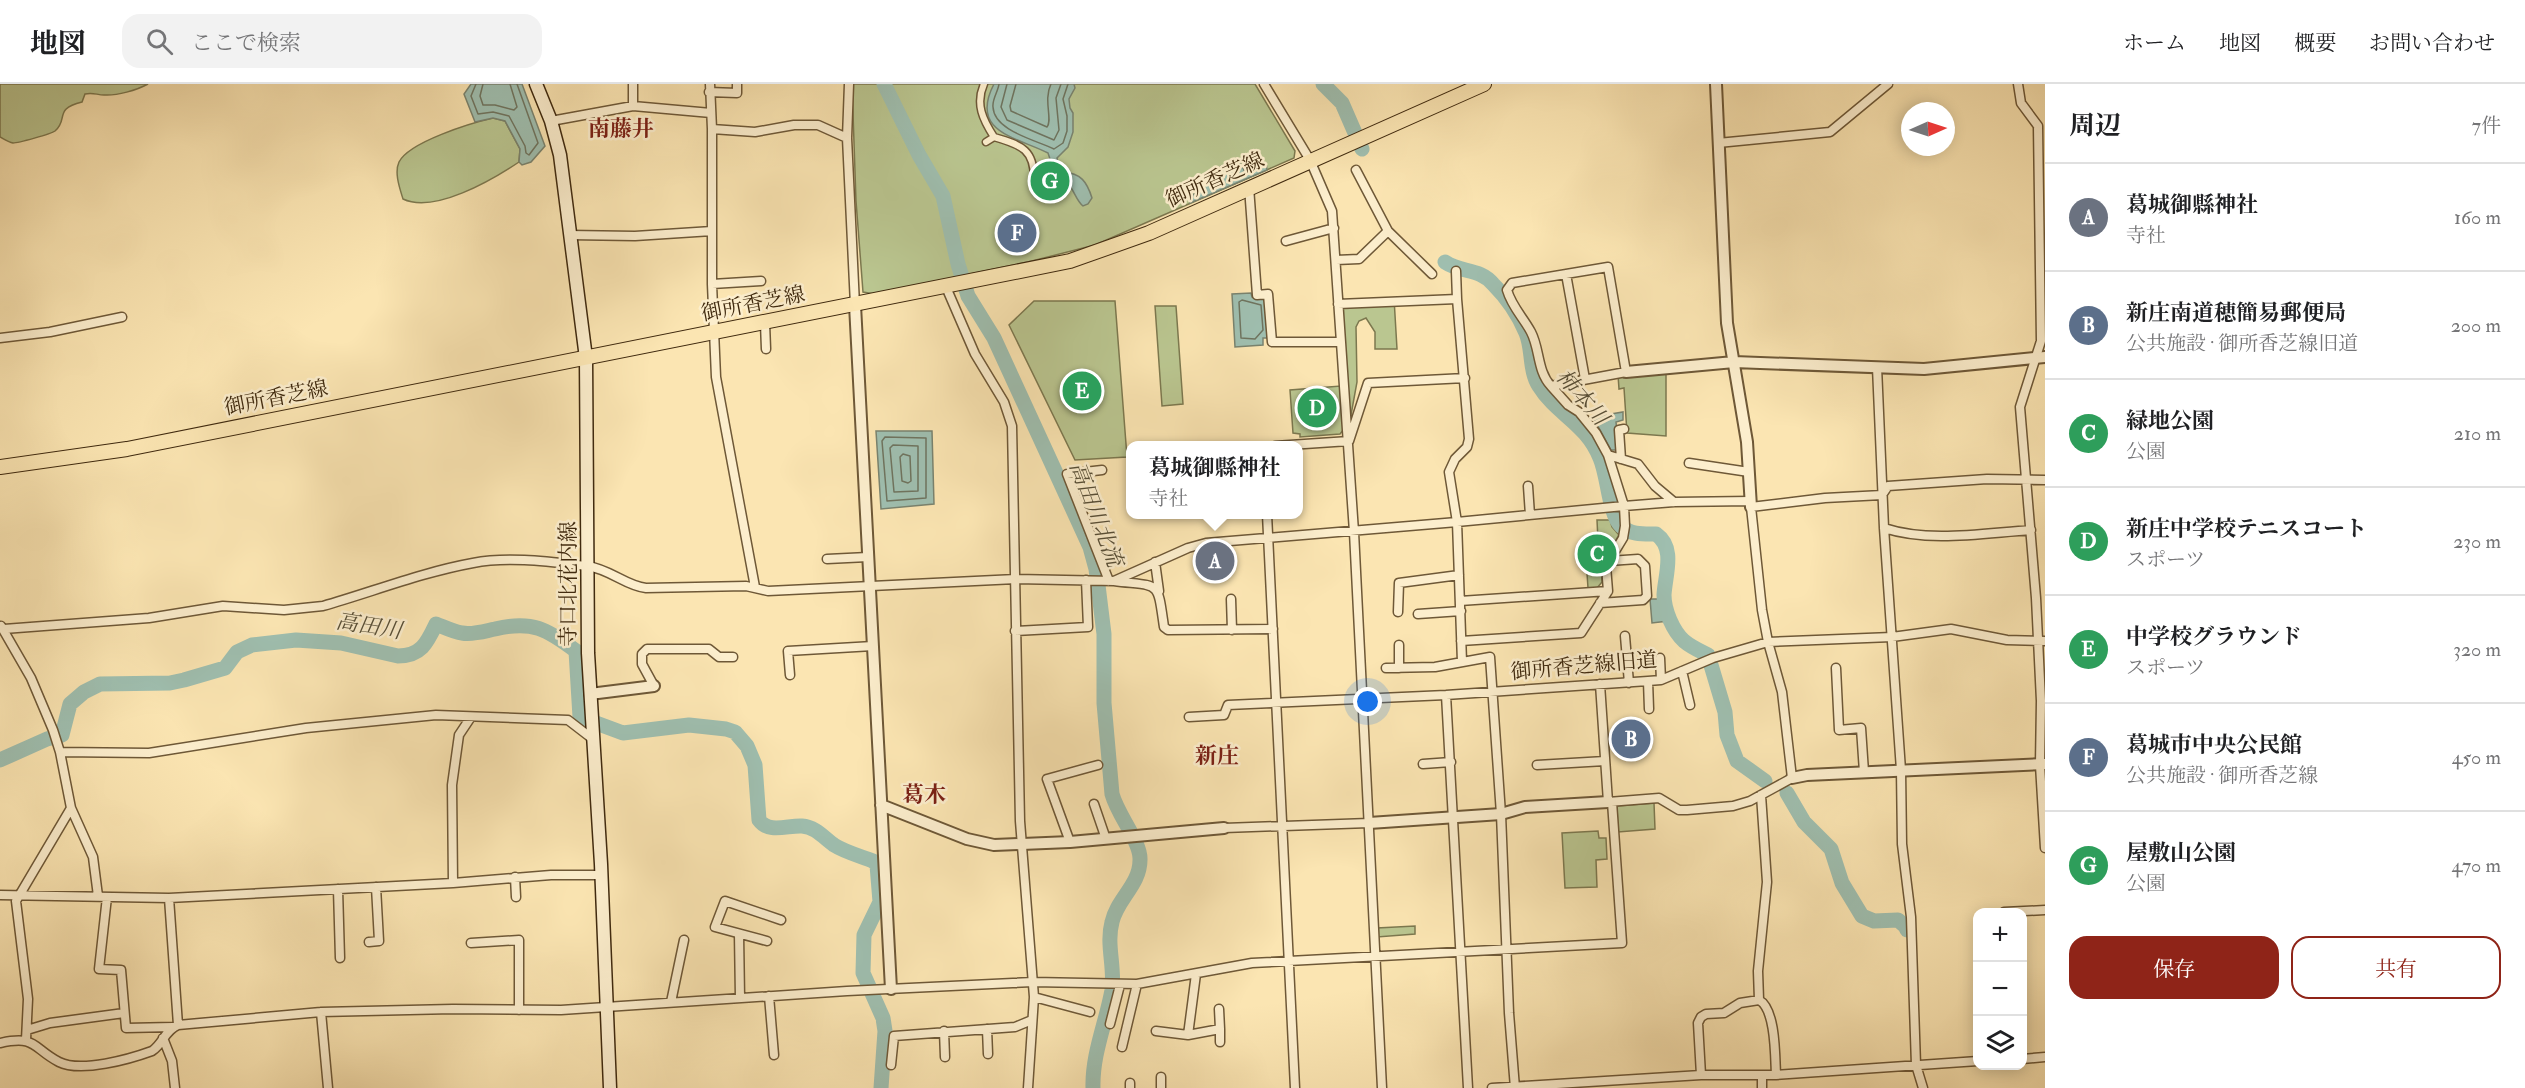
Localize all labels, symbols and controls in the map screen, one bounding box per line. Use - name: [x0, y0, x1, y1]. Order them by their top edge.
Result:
- search box: [122, 14, 542, 68]
- icon: search: [143, 25, 176, 58]
- text: 地図: [30, 27, 86, 62]
- text: ここで検索: [191, 29, 301, 57]
- text: ホーム: [2123, 30, 2186, 57]
- text: 地図: [2219, 30, 2261, 57]
- text: 概要: [2294, 30, 2336, 57]
- text: お問い合わせ: [2369, 30, 2495, 57]
- north arrow: [1901, 102, 1955, 156]
- text: 周辺: [2069, 110, 2121, 142]
- text: 7件: [2472, 113, 2501, 138]
- district label: 南藤井: [588, 115, 654, 143]
- street label: 御所香芝線: [1162, 146, 1268, 214]
- pin: G: [1030, 158, 1070, 204]
- text: 葛城御縣神社: [2126, 191, 2258, 219]
- text: A: [2082, 205, 2095, 230]
- text: 160 m: [2454, 205, 2501, 230]
- pin: F: [998, 210, 1036, 256]
- text: 寺社: [2126, 223, 2166, 248]
- street label: 御所香芝線: [699, 281, 807, 327]
- text: 新庄南道穂簡易郵便局: [2126, 299, 2346, 327]
- text: B: [2082, 313, 2095, 338]
- text: 200 m: [2451, 313, 2501, 338]
- text: 公共施設 · 御所香芝線旧道: [2126, 331, 2358, 356]
- water label: 柿本川: [1550, 363, 1616, 433]
- pin: E: [1062, 368, 1102, 414]
- street label: 御所香芝線: [222, 375, 330, 421]
- pin: D: [1298, 386, 1336, 430]
- text: 緑地公園: [2126, 407, 2214, 435]
- text: C: [2081, 421, 2096, 446]
- text: 210 m: [2454, 421, 2501, 446]
- text: 公園: [2126, 439, 2166, 464]
- popup: [1126, 441, 1303, 519]
- text: 葛城御縣神社: [1148, 454, 1281, 482]
- water label: 高田川北流: [1063, 458, 1130, 573]
- text: 寺社: [1148, 486, 1188, 511]
- text: 新庄中学校テニスコート: [2126, 515, 2367, 543]
- street label: 寺口北花内線: [555, 521, 582, 647]
- text: D: [2080, 529, 2097, 554]
- text: 230 m: [2453, 529, 2501, 554]
- pin: C: [1578, 532, 1616, 576]
- pin: A: [1196, 538, 1234, 584]
- text: スポーツ: [2126, 547, 2205, 572]
- water label: 高田川: [334, 607, 406, 645]
- text: 中学校グラウンド: [2126, 623, 2302, 651]
- text: E: [2081, 637, 2096, 662]
- text: 320 m: [2453, 637, 2501, 662]
- street label: 御所香芝線旧道: [1510, 646, 1658, 686]
- text: スポーツ: [2126, 655, 2205, 680]
- your location: [1353, 687, 1382, 716]
- pin: B: [1612, 716, 1650, 762]
- text: 葛城市中央公民館: [2126, 731, 2302, 759]
- district label: 新庄: [1195, 742, 1239, 770]
- text: F: [2082, 745, 2095, 770]
- text: 450 m: [2452, 745, 2501, 770]
- text: 公共施設 · 御所香芝線: [2126, 763, 2318, 788]
- district label: 葛木: [902, 781, 946, 809]
- text: 屋敷山公園: [2126, 839, 2236, 867]
- text: G: [2080, 853, 2097, 878]
- text: 470 m: [2452, 853, 2501, 878]
- text: 公園: [2126, 871, 2166, 896]
- map controls: [1973, 908, 2027, 1070]
- button: +: [1973, 908, 2027, 962]
- button: 保存: [2069, 936, 2279, 999]
- button: 共有: [2291, 936, 2501, 999]
- button: −: [1973, 962, 2027, 1016]
- button: layers: [1973, 1016, 2027, 1070]

